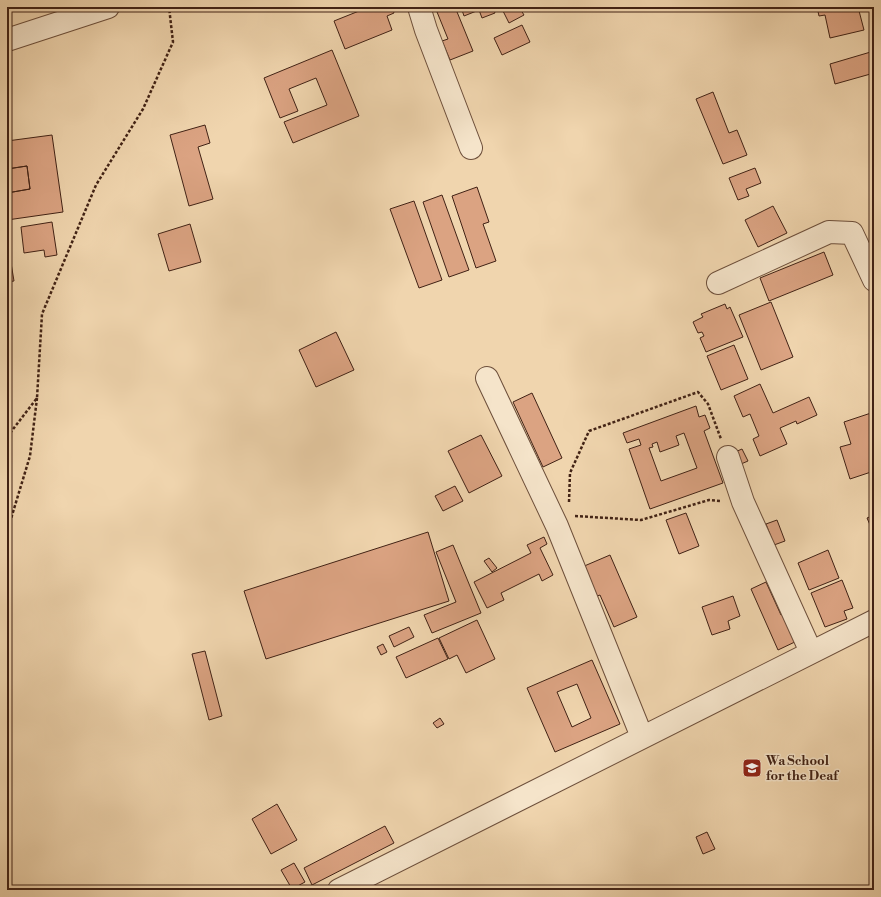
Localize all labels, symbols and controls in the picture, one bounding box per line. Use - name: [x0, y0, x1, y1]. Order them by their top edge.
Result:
- place label: Wa School for the Deaf: [765, 753, 839, 784]
- school or university icon: Wa School for the Deaf: [741, 757, 763, 779]

